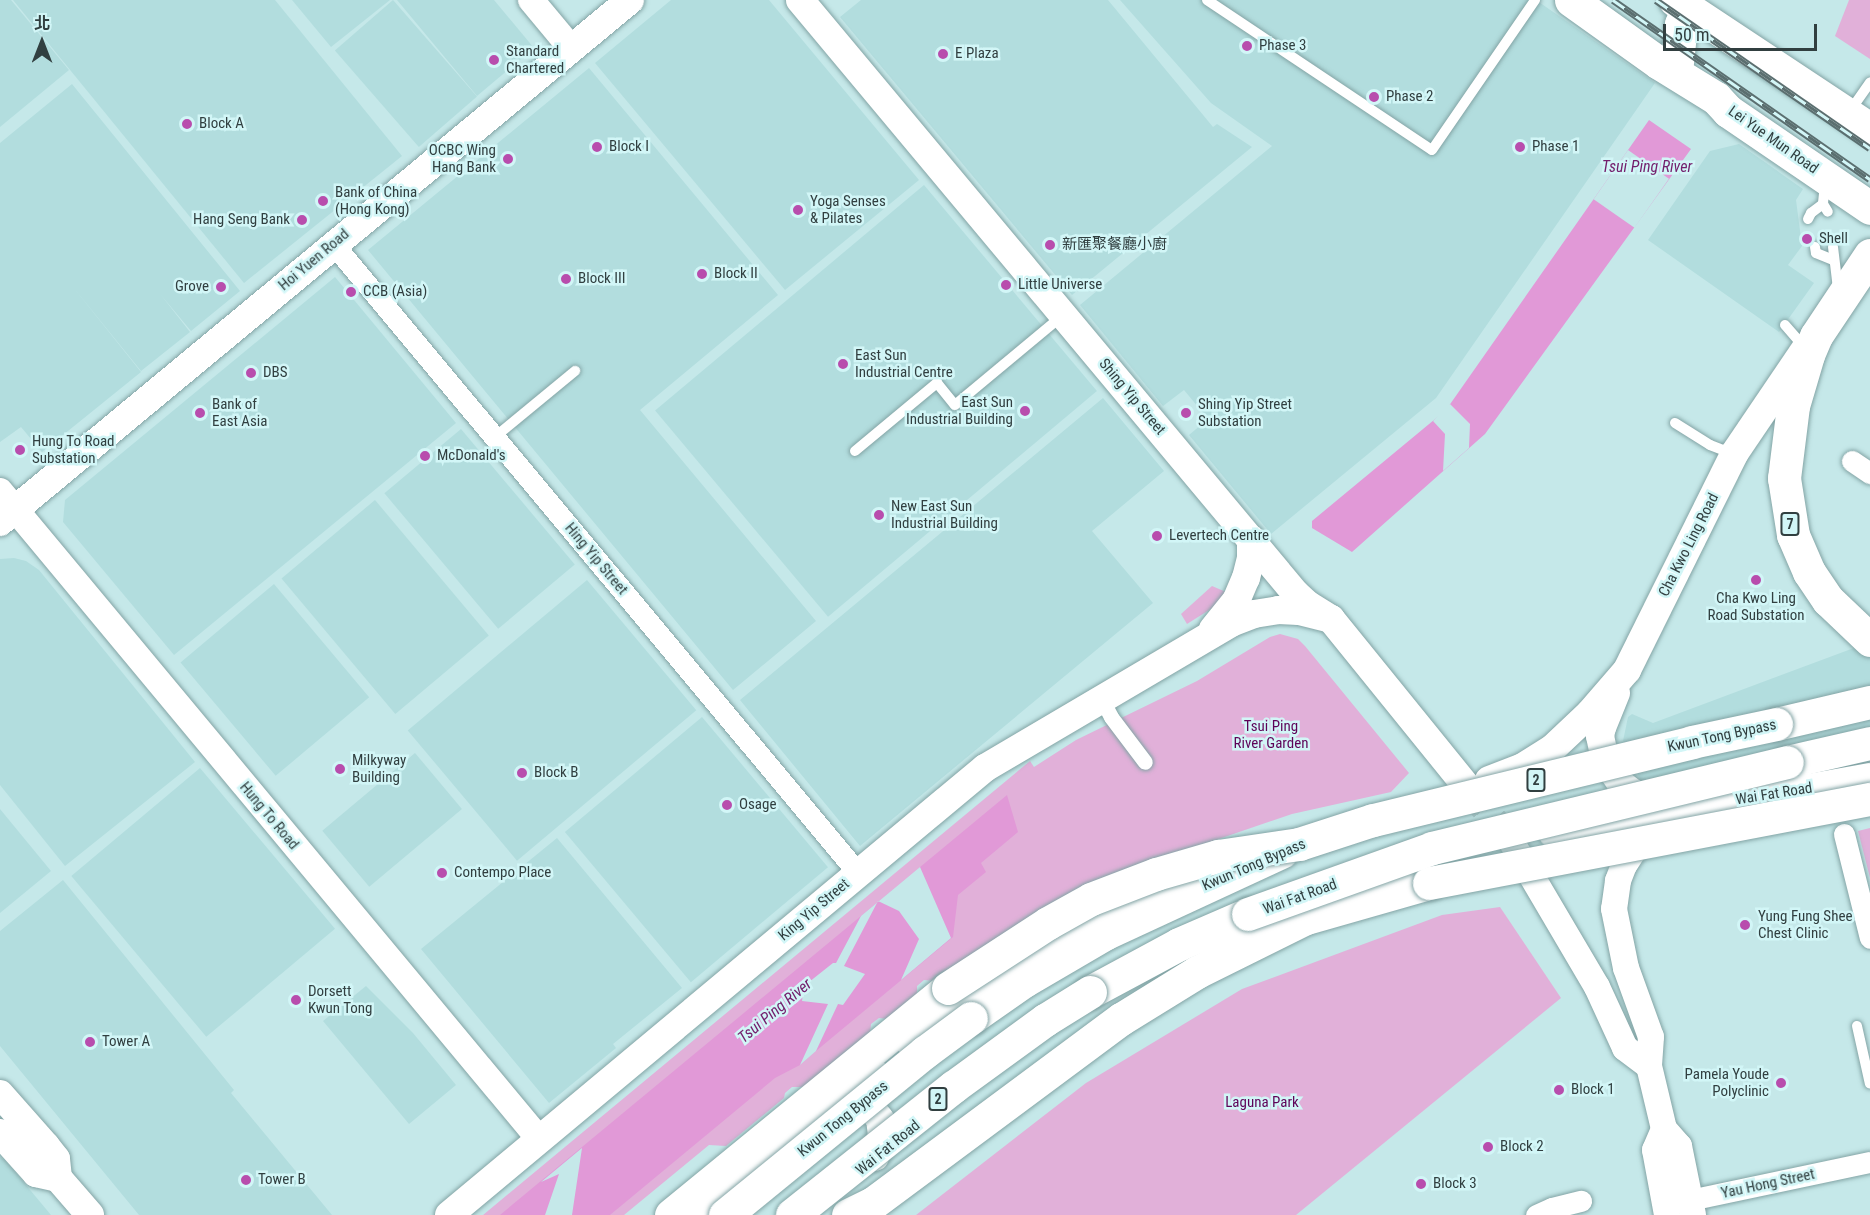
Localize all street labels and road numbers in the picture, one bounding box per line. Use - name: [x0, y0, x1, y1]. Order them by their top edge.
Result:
- street label: Lei Yue Mun Road: [1725, 102, 1821, 178]
- street label: Hoi Yuen Road: [275, 225, 353, 295]
- street label: Shing Yip Street: [1095, 355, 1169, 439]
- street label: Cha Kwo Ling Road: [1655, 490, 1723, 600]
- road number: 7: [1780, 513, 1800, 535]
- street label: Hing Yip Street: [561, 519, 631, 599]
- street label: Kwun Tong Bypass: [1666, 716, 1778, 756]
- road number: 2: [1526, 769, 1546, 791]
- street label: Hung To Road: [235, 778, 303, 854]
- street label: Wai Fat Road: [1734, 779, 1814, 809]
- street label: Kwun Tong Bypass: [1199, 835, 1309, 895]
- street label: King Yip Street: [775, 875, 853, 945]
- street label: Wai Fat Road: [1261, 875, 1339, 919]
- street label: Kwun Tong Bypass: [794, 1077, 892, 1161]
- road number: 2: [928, 1088, 948, 1110]
- street label: Wai Fat Road: [852, 1117, 924, 1179]
- street label: Yau Hong Street: [1720, 1165, 1816, 1203]

